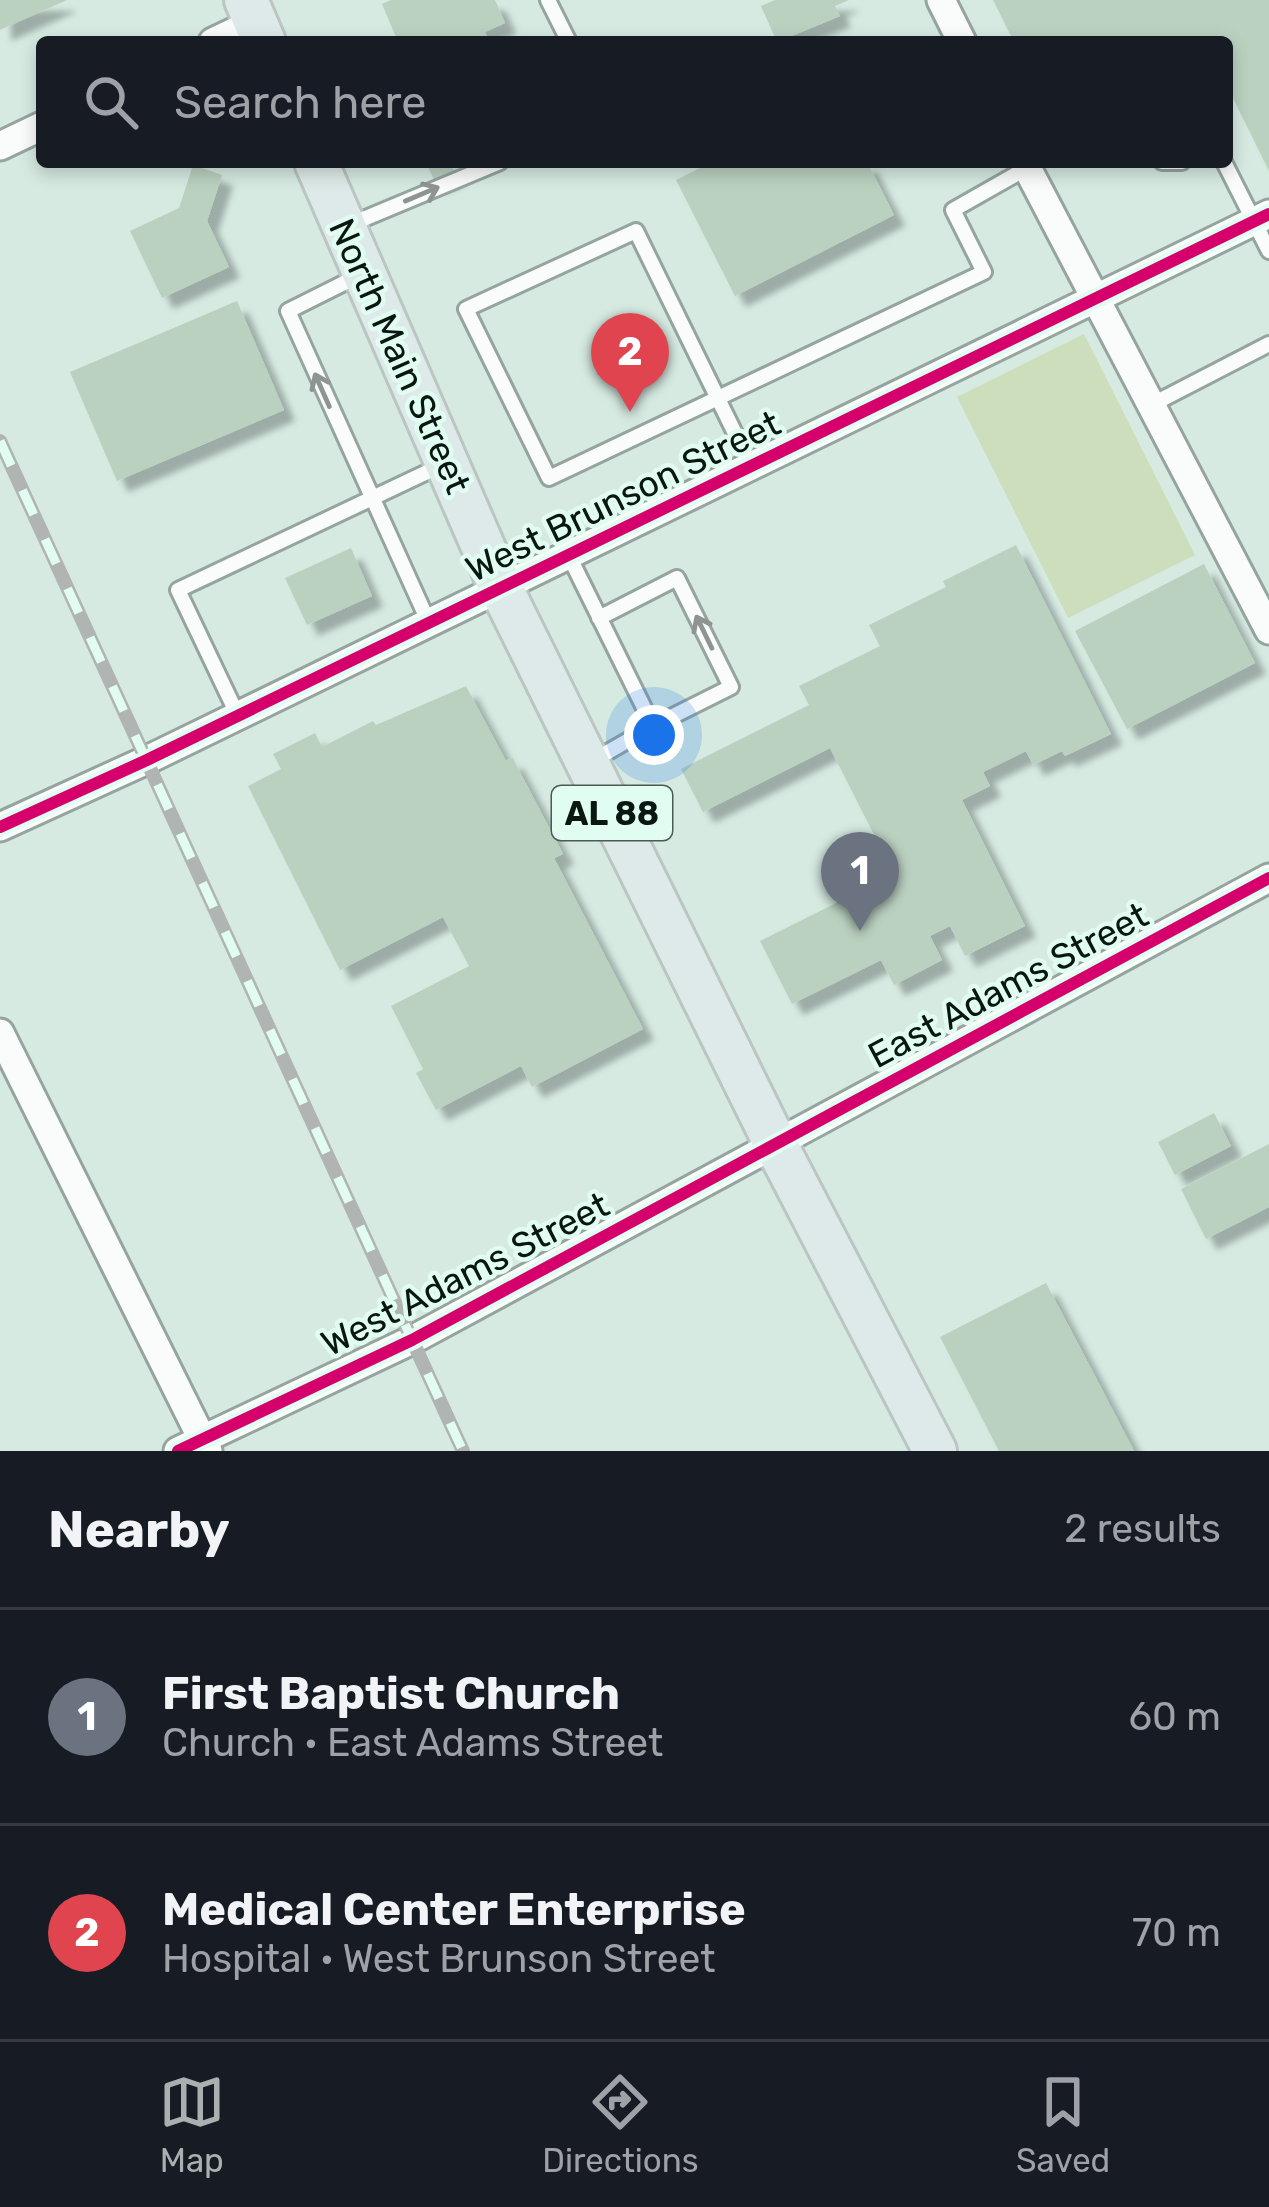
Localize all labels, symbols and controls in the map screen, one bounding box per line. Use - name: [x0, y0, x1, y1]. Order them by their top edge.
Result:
- search box: [36, 36, 1233, 168]
- icon: search: [78, 69, 144, 135]
- text: Search here: [174, 76, 426, 129]
- one-way arrow: [403, 182, 440, 203]
- street label: North Main Street: [320, 212, 480, 500]
- pin: 2: [591, 313, 669, 412]
- one-way arrow: [310, 373, 332, 409]
- street label: West Brunson Street: [459, 401, 787, 591]
- one-way arrow: [692, 615, 715, 651]
- your location: [624, 705, 684, 765]
- road number: AL 88: [552, 786, 672, 840]
- pin: 1: [821, 832, 899, 931]
- street label: East Adams Street: [861, 893, 1155, 1077]
- street label: West Adams Street: [314, 1183, 616, 1365]
- text: Nearby: [48, 1499, 230, 1560]
- text: 2 results: [1064, 1506, 1221, 1552]
- text: First Baptist Church: [162, 1667, 620, 1720]
- text: 1: [77, 1694, 97, 1740]
- text: 60 m: [1128, 1694, 1221, 1740]
- text: Church · East Adams Street: [162, 1720, 663, 1766]
- text: Medical Center Enterprise: [162, 1883, 746, 1936]
- text: 2: [74, 1910, 100, 1956]
- text: 70 m: [1132, 1910, 1221, 1956]
- text: Hospital · West Brunson Street: [162, 1936, 716, 1982]
- tab: Map: [159, 2069, 225, 2180]
- tab: Directions: [542, 2069, 699, 2180]
- tab: Saved: [1016, 2069, 1110, 2180]

